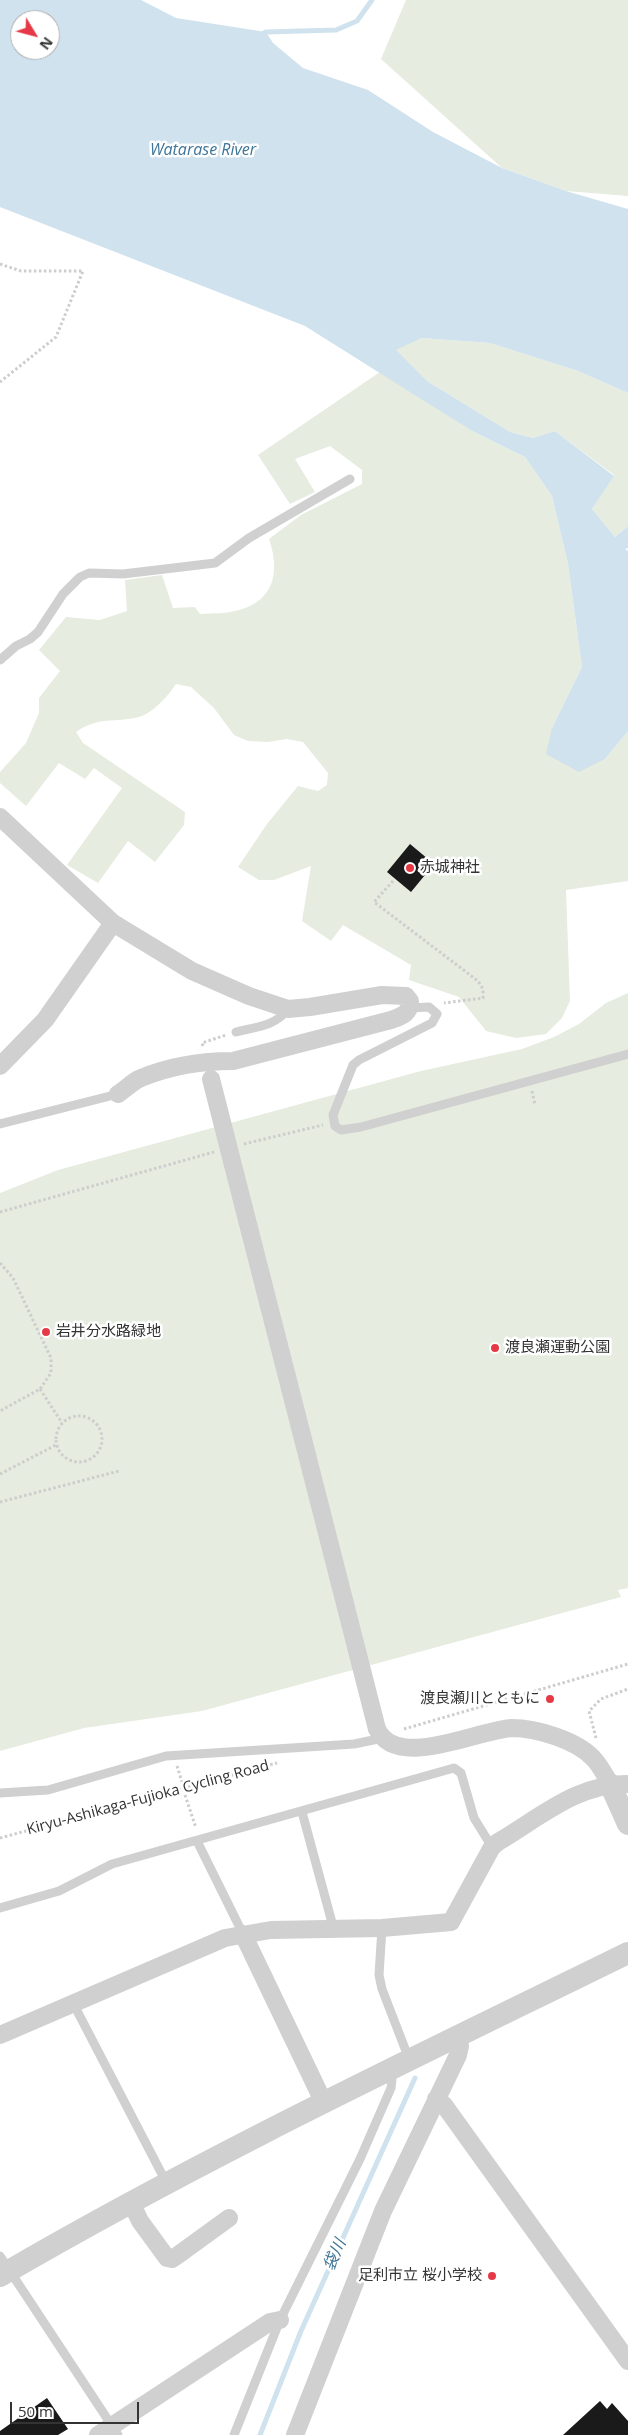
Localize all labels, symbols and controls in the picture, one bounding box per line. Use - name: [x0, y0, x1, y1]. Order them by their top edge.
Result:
- north arrow: [10, 10, 60, 60]
- text: N: [36, 33, 58, 54]
- water label: Watarase River: [150, 140, 256, 160]
- place label: 赤城神社: [420, 859, 480, 877]
- marker: 赤城神社: [404, 862, 416, 874]
- place label: 岩井分水路緑地: [56, 1323, 161, 1341]
- marker: 岩井分水路緑地: [40, 1326, 52, 1338]
- place label: 渡良瀬運動公園: [505, 1339, 610, 1357]
- marker: 渡良瀬運動公園: [489, 1342, 501, 1354]
- place label: 渡良瀬川とともに: [420, 1690, 540, 1708]
- marker: 渡良瀬川とともに: [544, 1693, 556, 1705]
- street label: Kiryu-Ashikaga-Fujioka Cycling Road: [25, 1757, 271, 1839]
- water label: 袋川: [320, 2236, 350, 2274]
- place label: 足利市立 桜小学校: [358, 2267, 482, 2285]
- marker: 足利市立 桜小学校: [486, 2270, 498, 2282]
- scale bar: [12, 2392, 141, 2424]
- text: 50 m: [18, 2401, 53, 2421]

